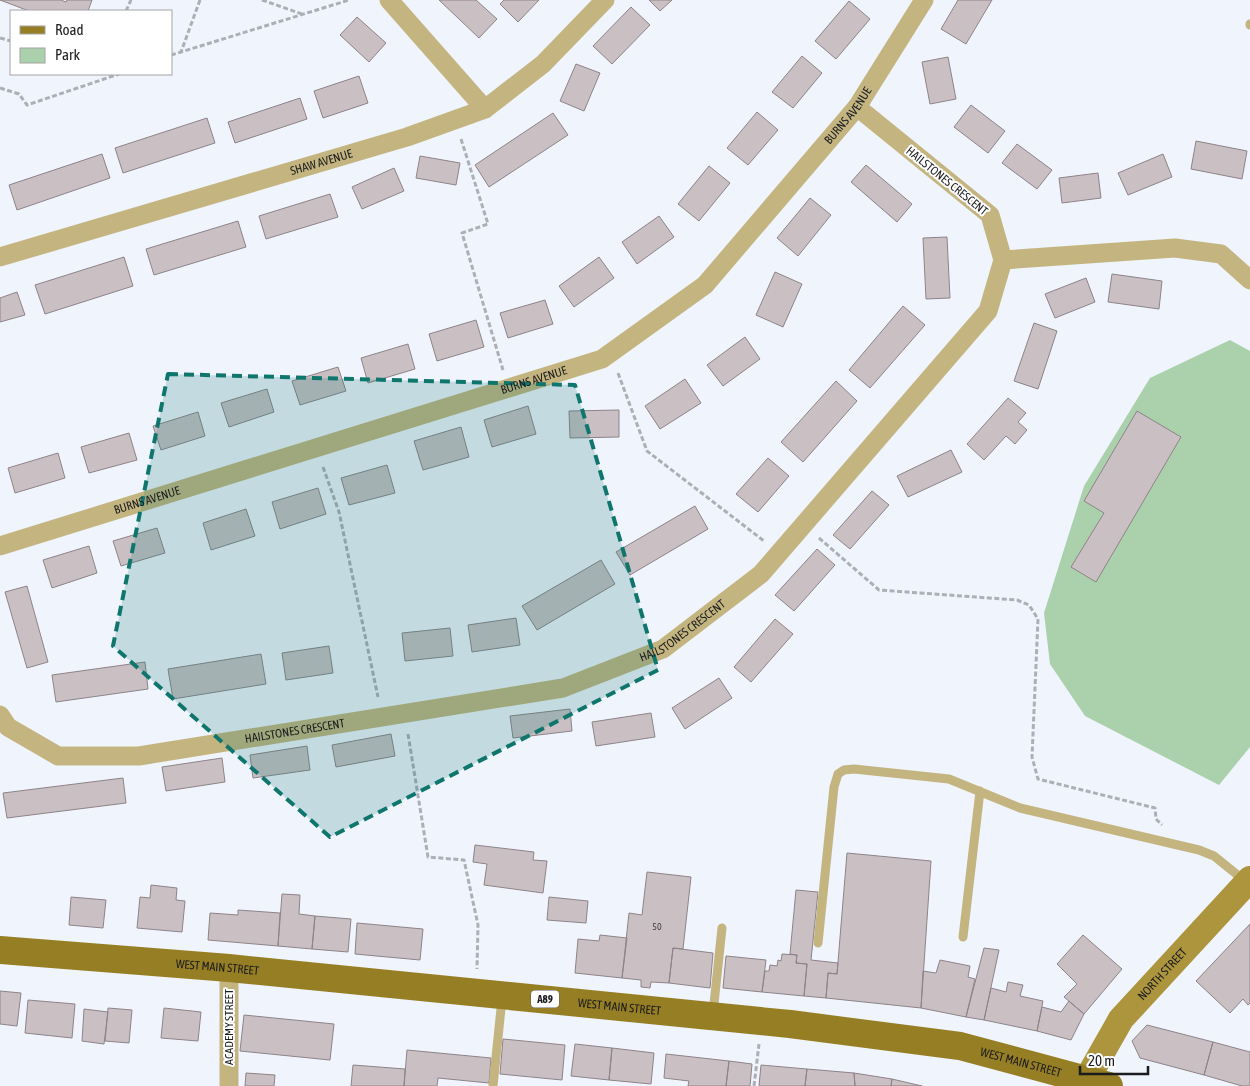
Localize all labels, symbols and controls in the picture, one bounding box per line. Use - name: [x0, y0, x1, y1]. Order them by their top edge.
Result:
- legend: [10, 10, 172, 75]
- text: Road: [55, 21, 84, 38]
- text: Park: [55, 46, 80, 63]
- street label: BURNS AVENUE: [821, 85, 875, 147]
- street label: HAILSTONES CRESCENT: [903, 144, 991, 219]
- street label: SHAW AVENUE: [289, 146, 354, 178]
- street label: BURNS AVENUE: [499, 363, 569, 397]
- street label: BURNS AVENUE: [112, 483, 182, 517]
- street label: HAILSTONES CRESCENT: [638, 596, 729, 664]
- street label: HAILSTONES CRESCENT: [244, 716, 347, 746]
- house number: 50: [652, 921, 662, 932]
- street label: NORTH STREET: [1135, 945, 1190, 1003]
- street label: WEST MAIN STREET: [175, 957, 260, 978]
- street label: ACADEMY STREET: [222, 988, 236, 1065]
- road number: A89: [531, 991, 559, 1008]
- street label: WEST MAIN STREET: [577, 996, 662, 1018]
- scale bar: [1080, 1044, 1148, 1076]
- street label: WEST MAIN STREET: [979, 1045, 1064, 1080]
- text: 20 m: [1088, 1052, 1115, 1069]

